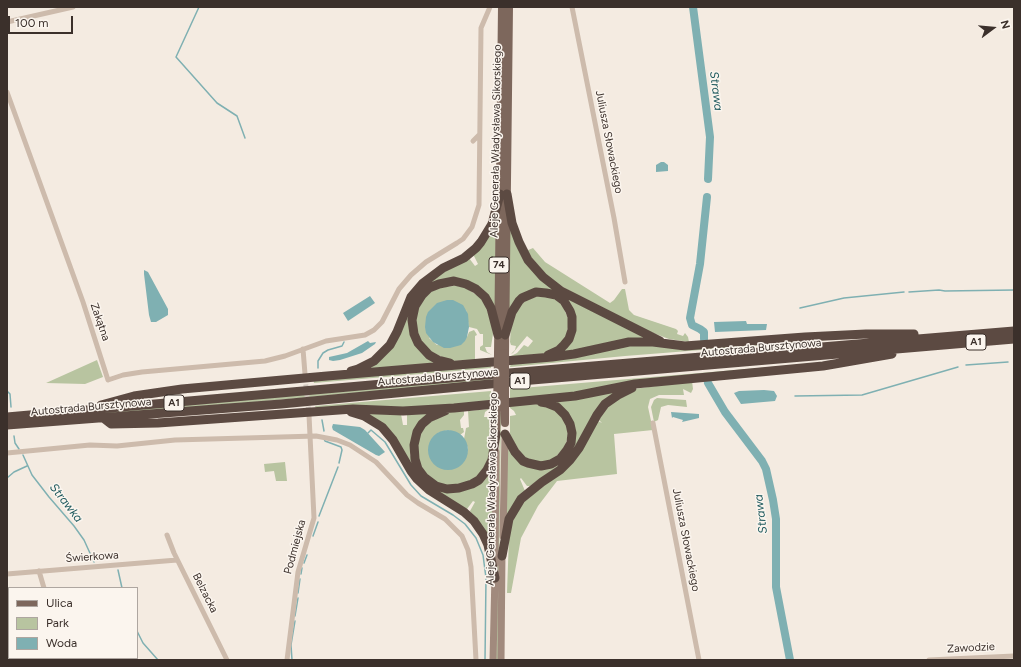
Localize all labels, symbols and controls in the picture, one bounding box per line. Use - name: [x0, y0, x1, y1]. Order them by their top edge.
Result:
- scale bar: [10, 8, 75, 34]
- north arrow: [973, 8, 1013, 48]
- text: 100 m: [15, 16, 49, 30]
- text: N: [998, 19, 1012, 30]
- street label: Aleje Generała Władysława Sikorskiego: [488, 44, 504, 238]
- water label: Strawa: [706, 71, 726, 111]
- street label: Juliusza Słowackiego: [593, 89, 625, 195]
- road number: 74: [489, 257, 509, 273]
- street label: Zakątna: [87, 301, 113, 343]
- road number: A1: [966, 334, 986, 350]
- street label: Autostrada Bursztynowa: [700, 336, 822, 360]
- street label: Autostrada Bursztynowa: [377, 365, 499, 389]
- road number: A1: [510, 373, 530, 389]
- street label: Aleje Generała Władysława Sikorskiego: [484, 392, 500, 586]
- street label: Autostrada Bursztynowa: [30, 395, 152, 419]
- road number: A1: [164, 395, 184, 411]
- water label: Strawka: [46, 481, 86, 525]
- street label: Juliusza Słowackiego: [670, 487, 702, 593]
- water label: Strawa: [751, 494, 771, 534]
- street label: Podmiejska: [281, 518, 309, 576]
- street label: Świerkowa: [65, 549, 119, 565]
- street label: Belzacka: [189, 571, 221, 615]
- legend: [8, 587, 138, 659]
- text: Ulica: [46, 596, 73, 610]
- text: Park: [46, 616, 69, 630]
- text: Woda: [46, 636, 77, 650]
- street label: Zawodzie: [947, 640, 995, 656]

